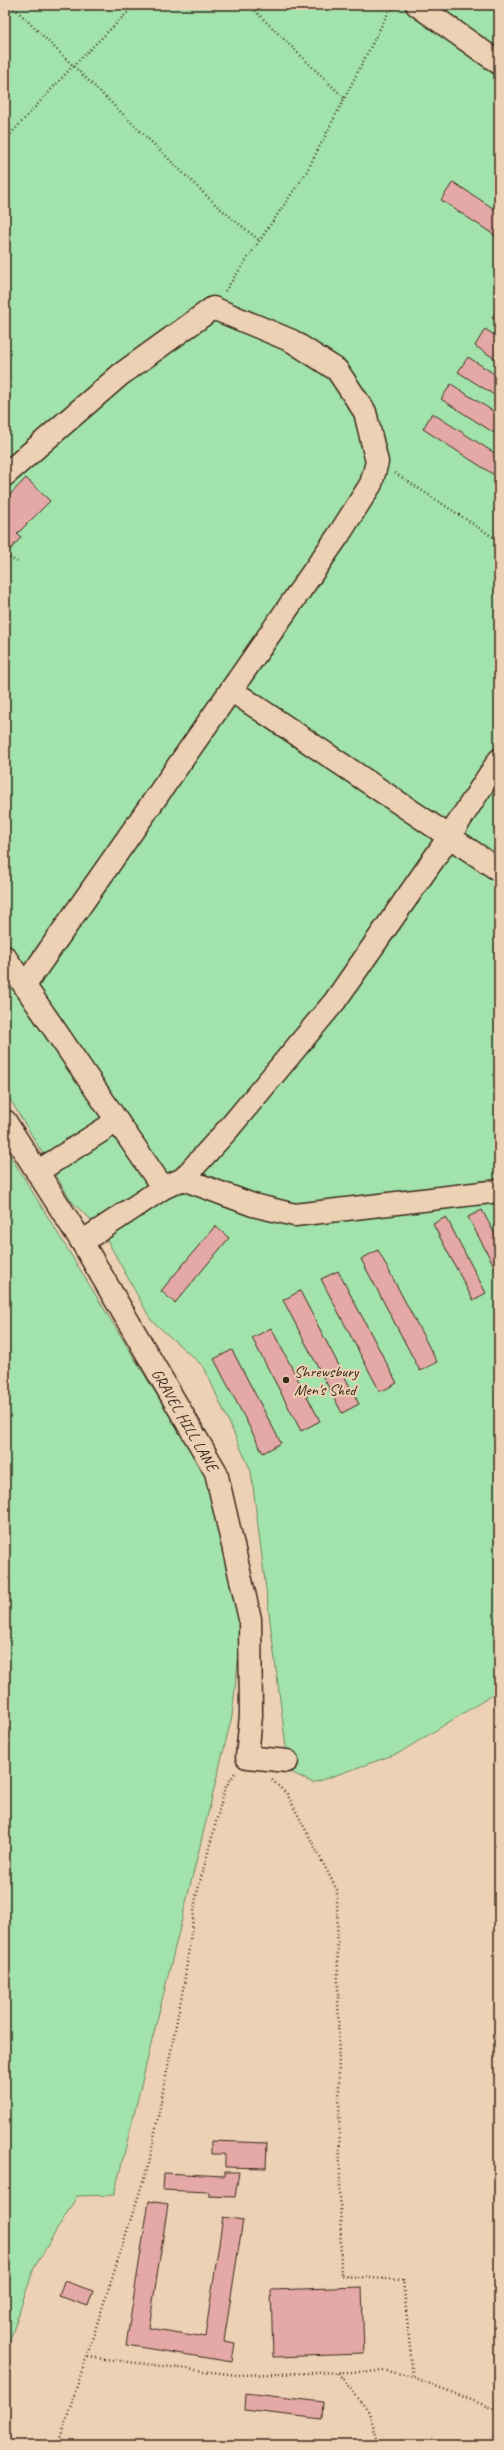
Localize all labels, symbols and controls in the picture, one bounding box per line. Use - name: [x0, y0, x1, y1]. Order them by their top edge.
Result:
- place label: Shrewsbury Men's Shed: [294, 1362, 360, 1400]
- street label: GRAVEL HILL LANE: [147, 1365, 223, 1477]
- marker: Shrewsbury Men's Shed: [281, 1375, 291, 1385]

